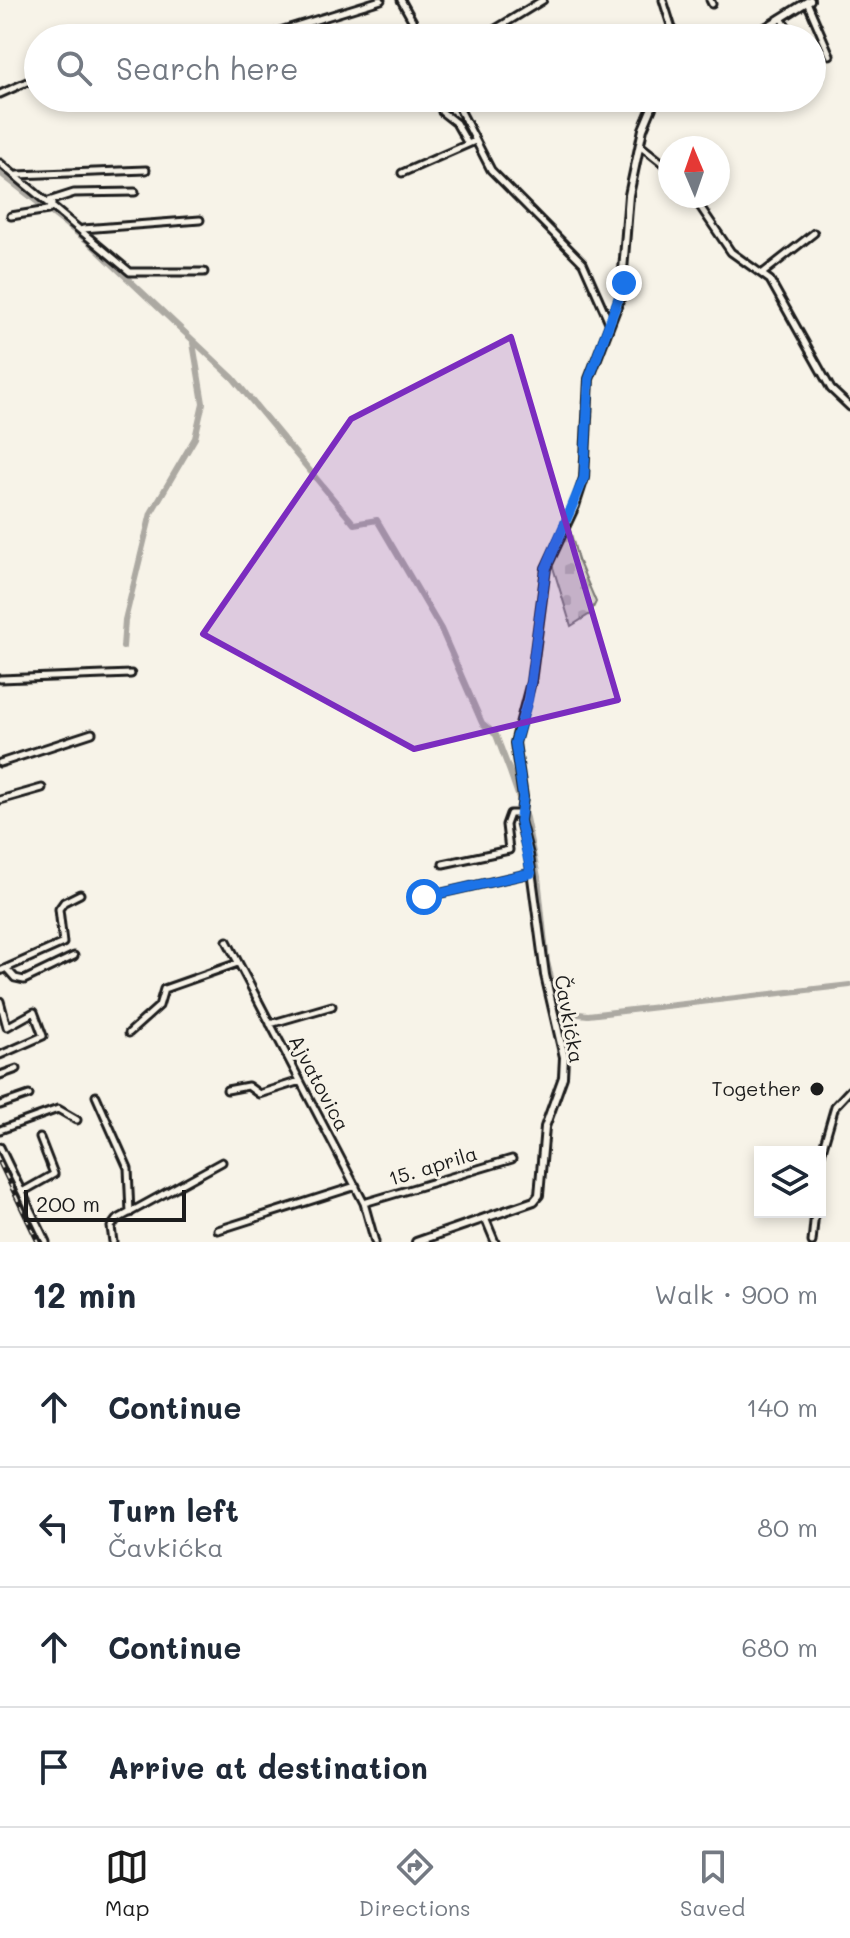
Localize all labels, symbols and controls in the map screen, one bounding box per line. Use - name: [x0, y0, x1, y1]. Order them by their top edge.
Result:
- search box: [24, 24, 826, 112]
- icon: search: [52, 46, 96, 90]
- text: Search here: [116, 48, 299, 88]
- north arrow: [658, 136, 730, 208]
- route end: [606, 265, 642, 301]
- route start: [406, 879, 442, 915]
- street label: Čavkićka: [549, 973, 591, 1065]
- street label: Ajvatovica: [284, 1030, 356, 1135]
- place label: Together: [712, 1075, 801, 1101]
- marker: Together: [808, 1080, 826, 1098]
- street label: 15. aprila: [385, 1139, 480, 1191]
- map controls: [754, 1146, 826, 1218]
- button: layers: [754, 1146, 826, 1218]
- scale bar: [24, 1186, 186, 1222]
- text: 200 m: [36, 1189, 100, 1218]
- text: 12 min: [32, 1272, 136, 1317]
- text: Walk · 900 m: [654, 1277, 818, 1311]
- icon: ahead: [32, 1385, 76, 1429]
- text: Continue: [108, 1387, 241, 1427]
- text: 140 m: [746, 1390, 818, 1424]
- text: Turn left: [108, 1490, 239, 1530]
- icon: left: [32, 1505, 76, 1549]
- text: 80 m: [757, 1510, 818, 1544]
- text: Čavkićka: [108, 1530, 224, 1564]
- icon: ahead: [32, 1625, 76, 1669]
- text: Continue: [108, 1627, 241, 1667]
- text: 680 m: [741, 1630, 818, 1664]
- icon: arrive: [32, 1745, 76, 1789]
- text: Arrive at destination: [108, 1747, 428, 1787]
- tab: Map: [105, 1845, 150, 1922]
- tab: Directions: [359, 1845, 471, 1922]
- tab: Saved: [680, 1845, 745, 1922]

